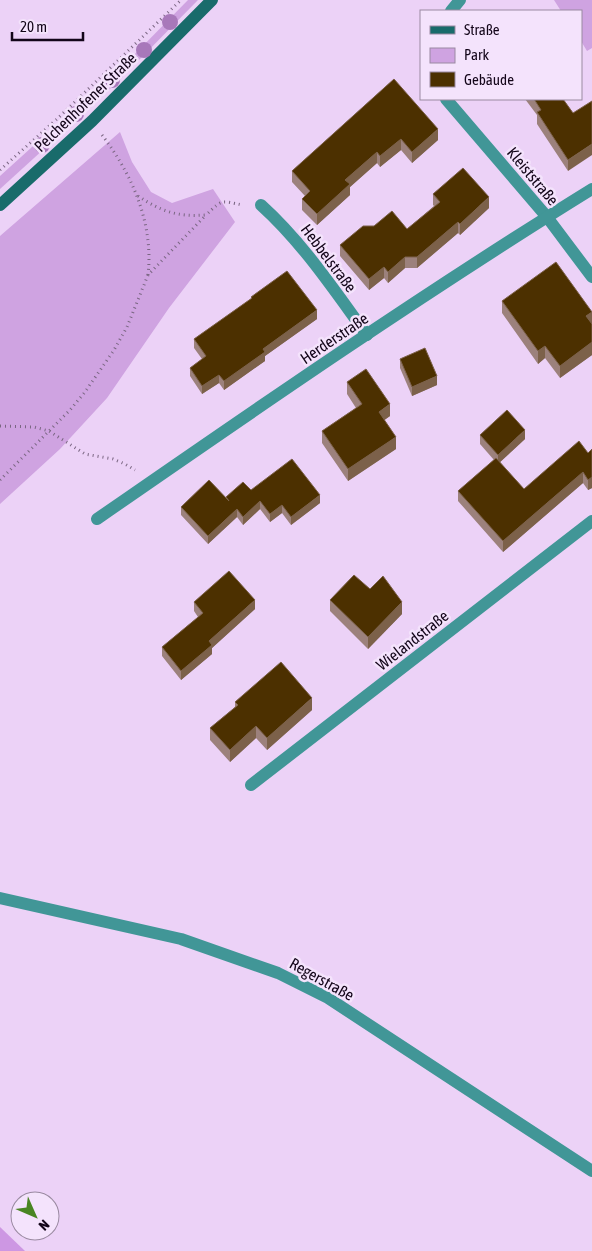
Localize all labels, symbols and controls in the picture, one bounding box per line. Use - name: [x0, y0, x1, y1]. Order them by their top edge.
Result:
- scale bar: [12, 10, 84, 42]
- legend: [420, 10, 582, 100]
- text: 20 m: [20, 18, 47, 35]
- text: Straße: [464, 21, 500, 38]
- text: Park: [464, 46, 489, 63]
- street label: Pelchenhofener Straße: [30, 49, 140, 155]
- text: Gebäude: [464, 71, 514, 88]
- street label: Kleiststraße: [504, 143, 562, 209]
- street label: Hebbelstraße: [298, 221, 360, 295]
- street label: Herderstraße: [297, 309, 371, 367]
- street label: Wielandstraße: [372, 606, 452, 674]
- street label: Regerstraße: [286, 954, 357, 1005]
- north arrow: [10, 1191, 60, 1241]
- text: N: [36, 1217, 53, 1234]

